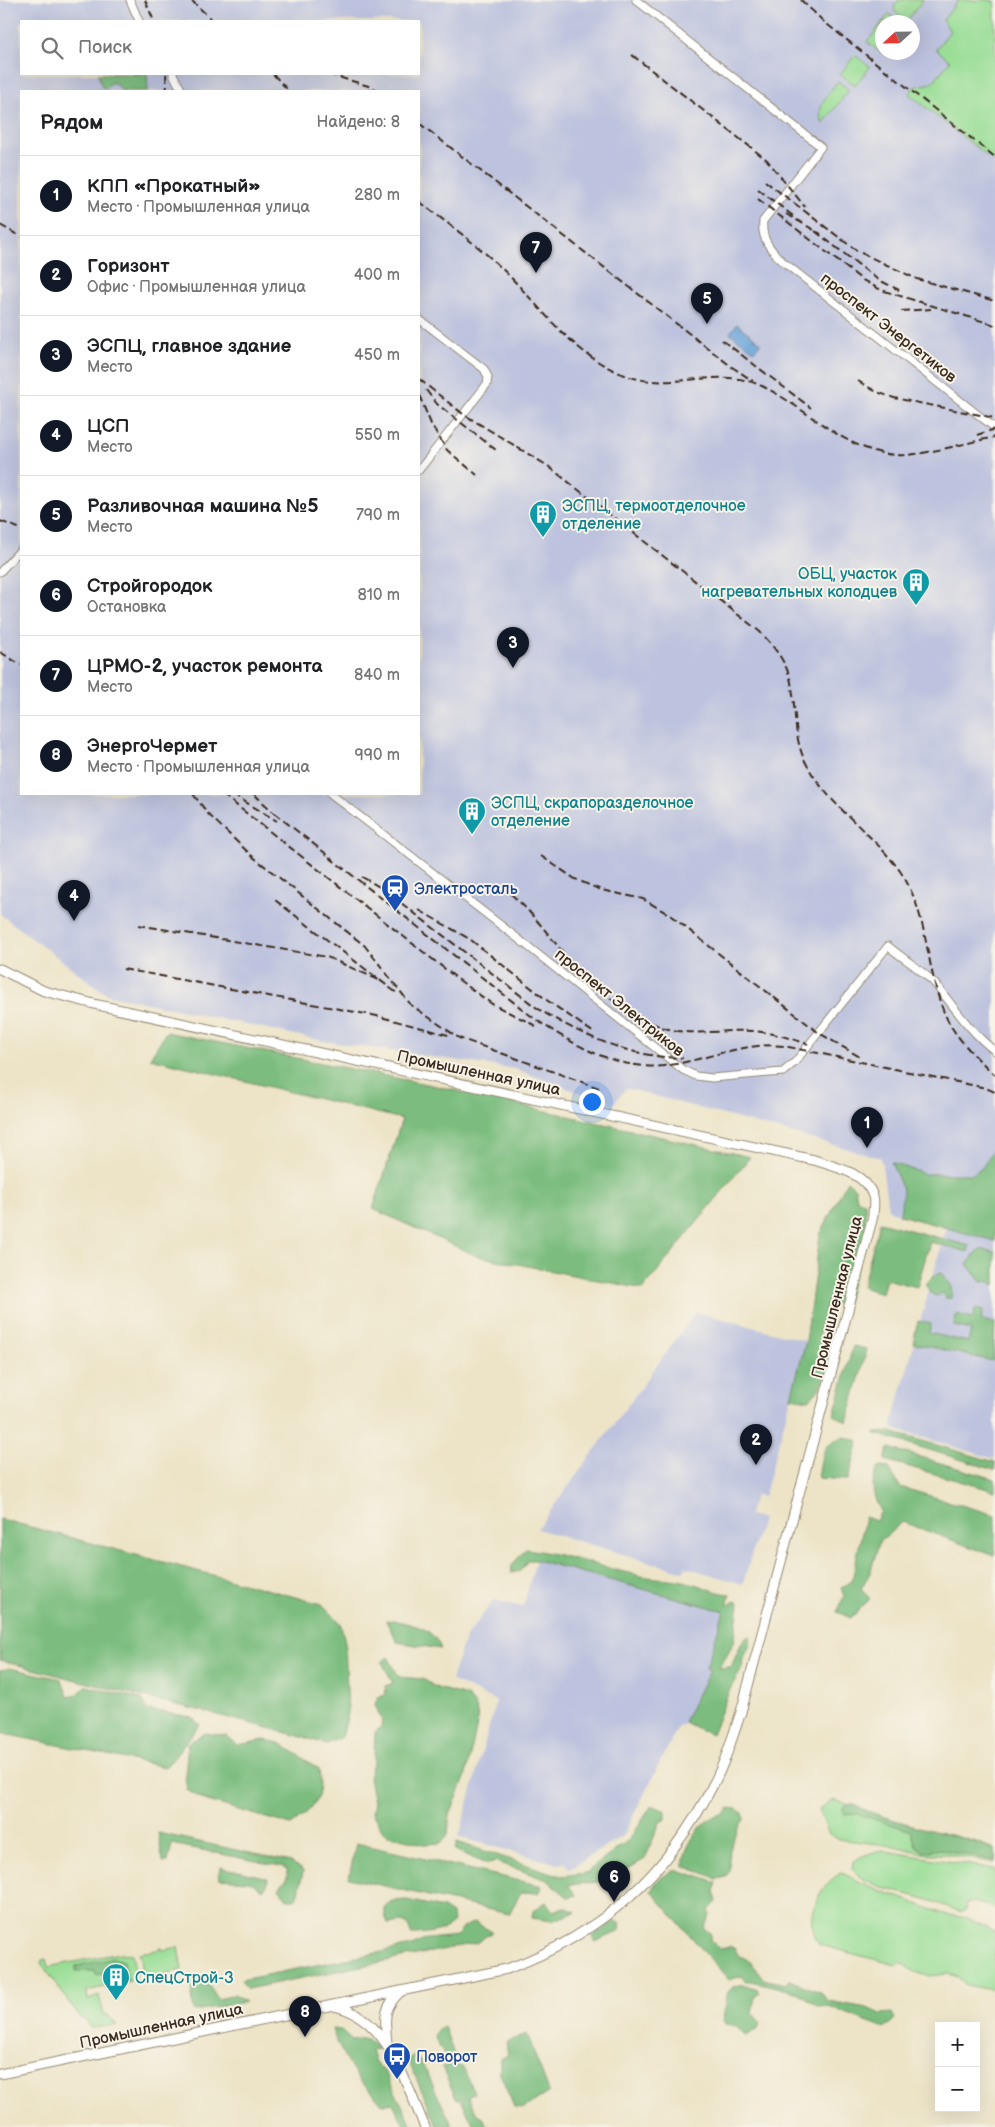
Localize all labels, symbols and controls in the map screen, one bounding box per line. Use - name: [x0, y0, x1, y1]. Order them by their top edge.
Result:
- north arrow: [875, 15, 920, 60]
- search box: [20, 20, 420, 75]
- icon: search: [38, 34, 66, 62]
- text: Поиск: [78, 36, 132, 59]
- text: Рядом: [40, 110, 103, 135]
- text: Найдено: 8: [317, 113, 400, 132]
- text: КПП «Прокатный»: [87, 175, 261, 198]
- text: 1: [53, 186, 59, 205]
- text: 280 m: [354, 186, 400, 205]
- text: Место · Промышленная улица: [87, 198, 310, 217]
- pin: 7: [520, 232, 552, 273]
- text: Горизонт: [87, 255, 169, 278]
- text: 2: [51, 266, 61, 285]
- text: 400 m: [354, 266, 400, 285]
- street label: проспект Энергетиков: [816, 269, 960, 388]
- text: Офис · Промышленная улица: [87, 278, 306, 297]
- pin: 5: [691, 283, 723, 324]
- text: ЭСПЦ, главное здание: [87, 335, 291, 358]
- text: 3: [51, 346, 61, 365]
- text: 450 m: [354, 346, 400, 365]
- text: Место: [87, 358, 133, 377]
- text: ЦСП: [87, 415, 129, 438]
- text: 4: [51, 426, 61, 445]
- text: 550 m: [355, 426, 400, 445]
- text: Место: [87, 438, 133, 457]
- text: Разливочная машина №5: [87, 495, 319, 518]
- place label: ЭСПЦ, термоотделочное отделение: [562, 497, 746, 534]
- building icon: ЭСПЦ, термоотделочное отделение: [528, 499, 558, 538]
- text: 5: [51, 506, 61, 525]
- text: 790 m: [356, 506, 400, 525]
- text: Место: [87, 518, 133, 537]
- place label: ОБЦ, участок нагревательных колодцев: [701, 565, 898, 602]
- building icon: ОБЦ, участок нагревательных колодцев: [901, 567, 931, 606]
- text: Стройгородок: [87, 575, 212, 598]
- text: 6: [51, 586, 61, 605]
- text: 810 m: [358, 586, 400, 605]
- text: Остановка: [87, 598, 166, 617]
- pin: 3: [497, 627, 529, 668]
- text: ЦРМО-2, участок ремонта: [87, 655, 322, 678]
- text: 7: [52, 666, 60, 685]
- text: 840 m: [354, 666, 400, 685]
- text: Место: [87, 678, 133, 697]
- text: ЭнергоЧермет: [87, 735, 217, 758]
- text: 8: [51, 746, 61, 765]
- text: 990 m: [355, 746, 400, 765]
- text: Место · Промышленная улица: [87, 758, 310, 777]
- place label: ЭСПЦ, скрапоразделочное отделение: [491, 794, 694, 831]
- building icon: ЭСПЦ, скрапоразделочное отделение: [457, 796, 487, 835]
- station icon: Электросталь: [380, 873, 410, 912]
- pin: 4: [58, 880, 90, 921]
- place label: Электросталь: [414, 880, 518, 899]
- street label: проспект Электриков: [551, 945, 688, 1061]
- street label: Промышленная улица: [395, 1047, 563, 1100]
- your location: [579, 1089, 605, 1115]
- pin: 1: [851, 1107, 883, 1148]
- street label: Промышленная улица: [808, 1214, 867, 1381]
- pin: 2: [740, 1424, 772, 1465]
- pin: 6: [598, 1861, 630, 1902]
- building icon: СпецСтрой-3: [101, 1962, 131, 2001]
- place label: СпецСтрой-3: [135, 1969, 234, 1988]
- pin: 8: [289, 1996, 321, 2037]
- street label: Промышленная улица: [78, 2000, 245, 2053]
- map controls: [935, 2022, 980, 2112]
- button: +: [935, 2022, 980, 2067]
- bus stop icon: Поворот: [382, 2041, 412, 2080]
- place label: Поворот: [416, 2048, 478, 2067]
- button: −: [935, 2067, 980, 2112]

